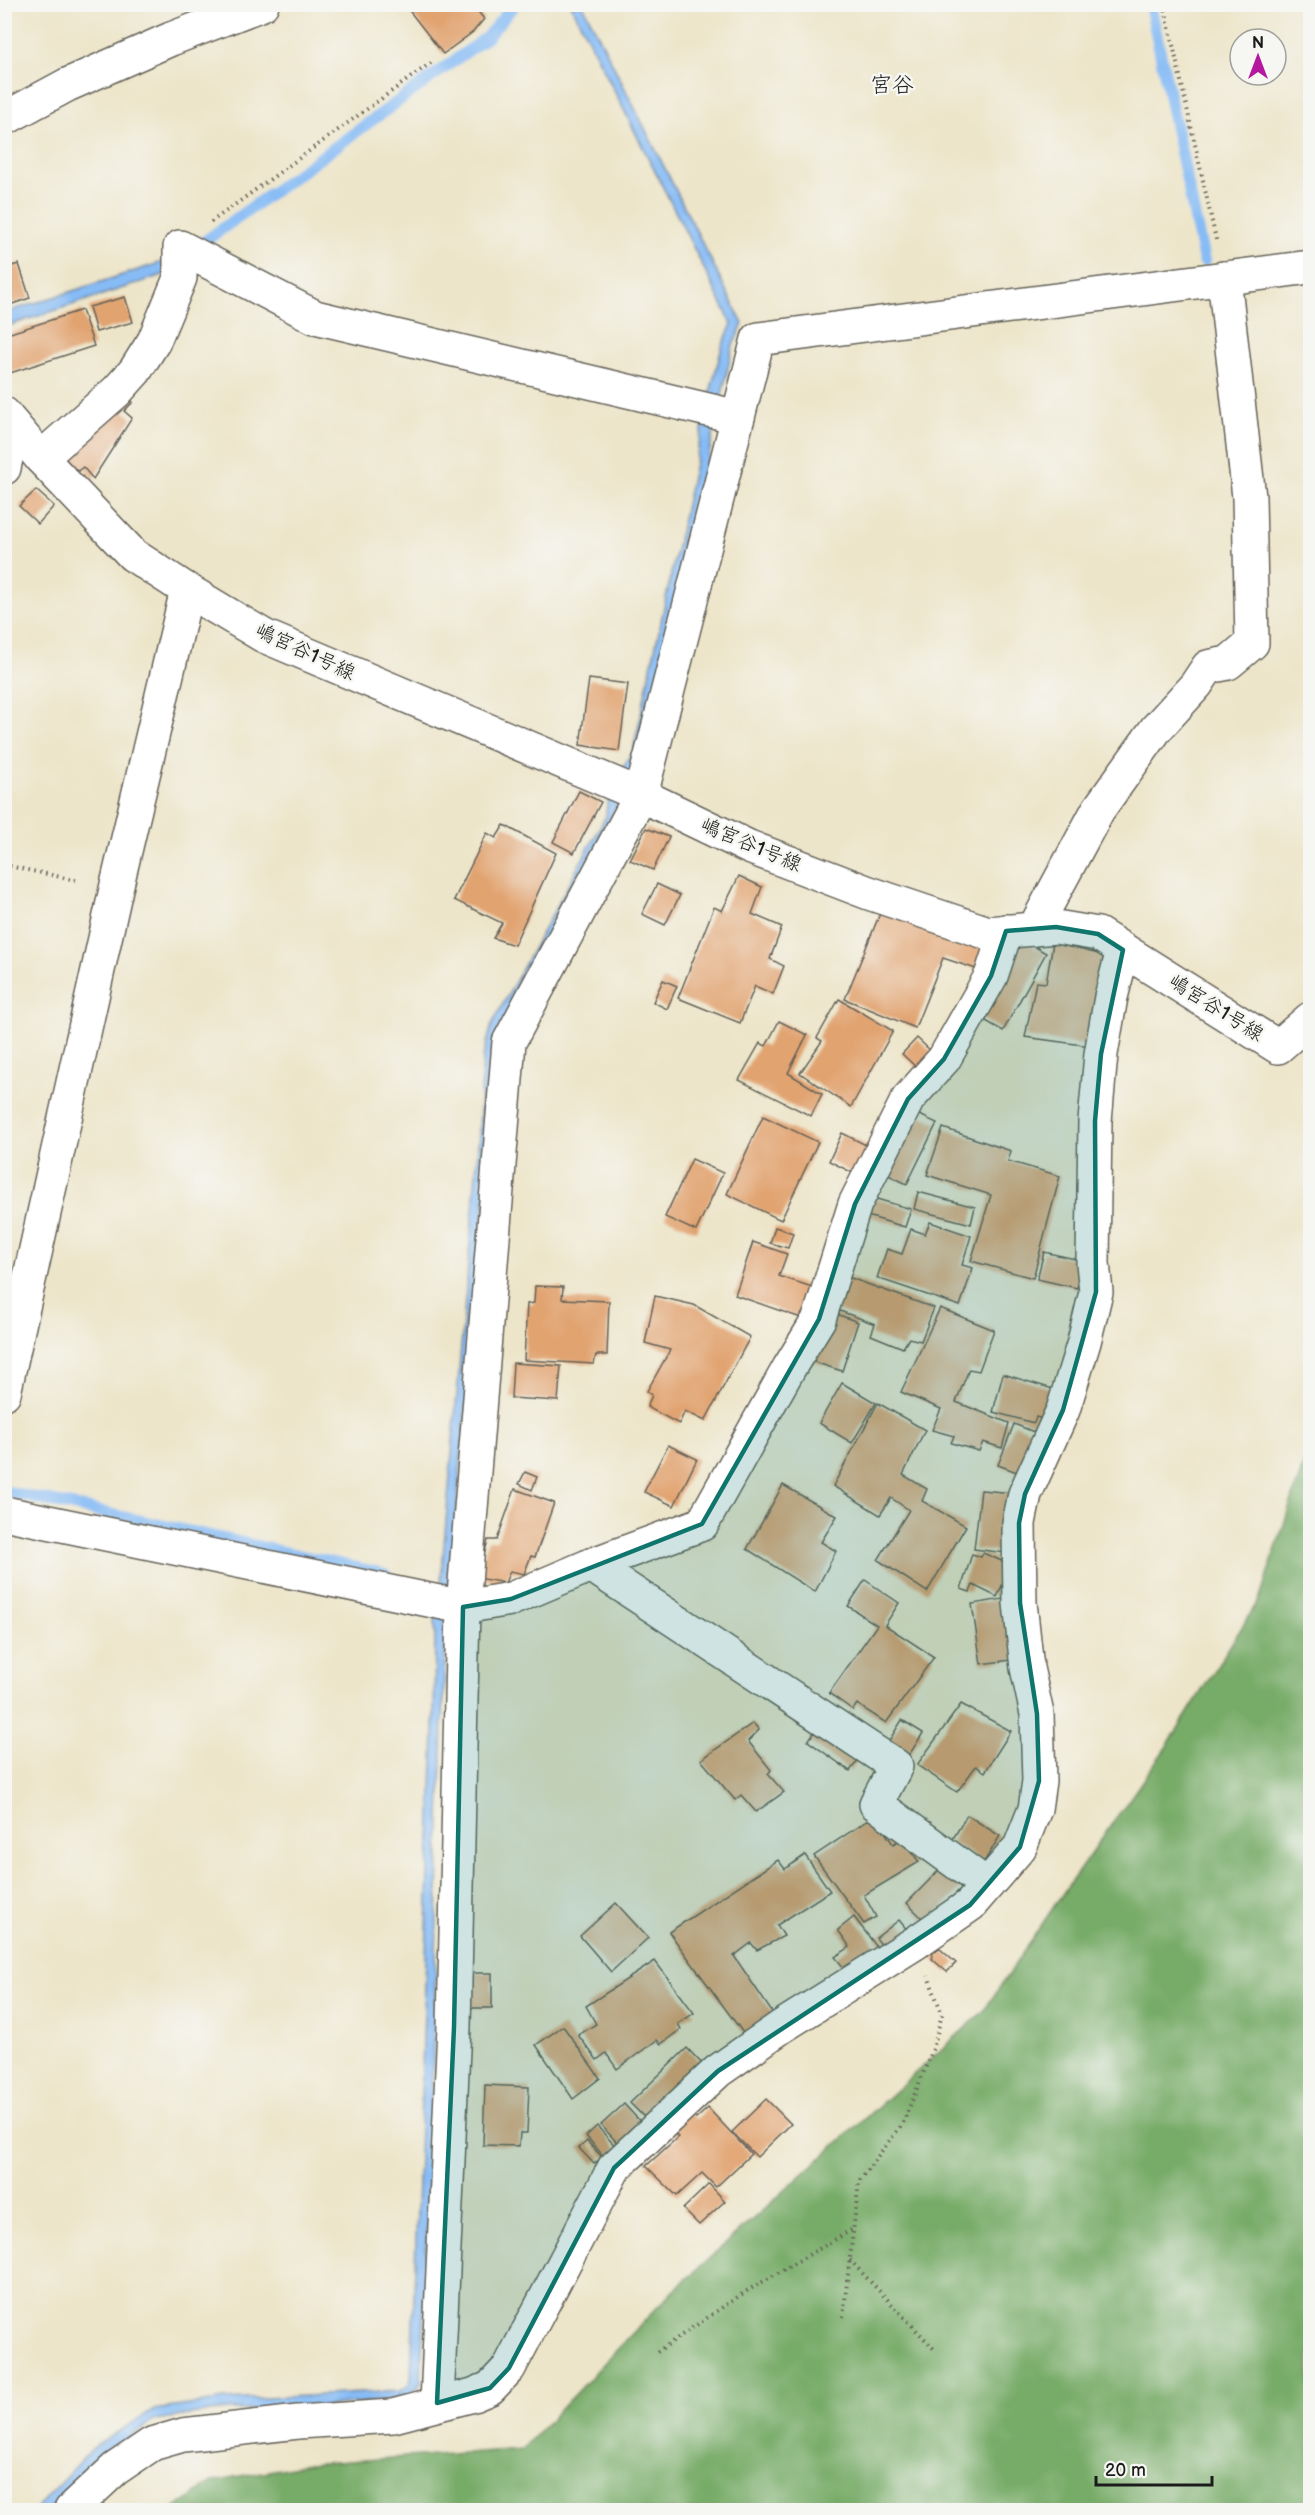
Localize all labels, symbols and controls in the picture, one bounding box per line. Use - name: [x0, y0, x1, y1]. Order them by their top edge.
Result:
- north arrow: [1228, 27, 1288, 87]
- text: N: [1252, 34, 1264, 53]
- district label: 宮谷: [870, 72, 914, 99]
- street label: 嶋宮谷1号線: [251, 618, 359, 686]
- street label: 嶋宮谷1号線: [697, 813, 805, 877]
- street label: 嶋宮谷1号線: [1164, 969, 1268, 1047]
- scale bar: [1096, 2449, 1212, 2487]
- text: 20 m: [1105, 2460, 1146, 2481]

